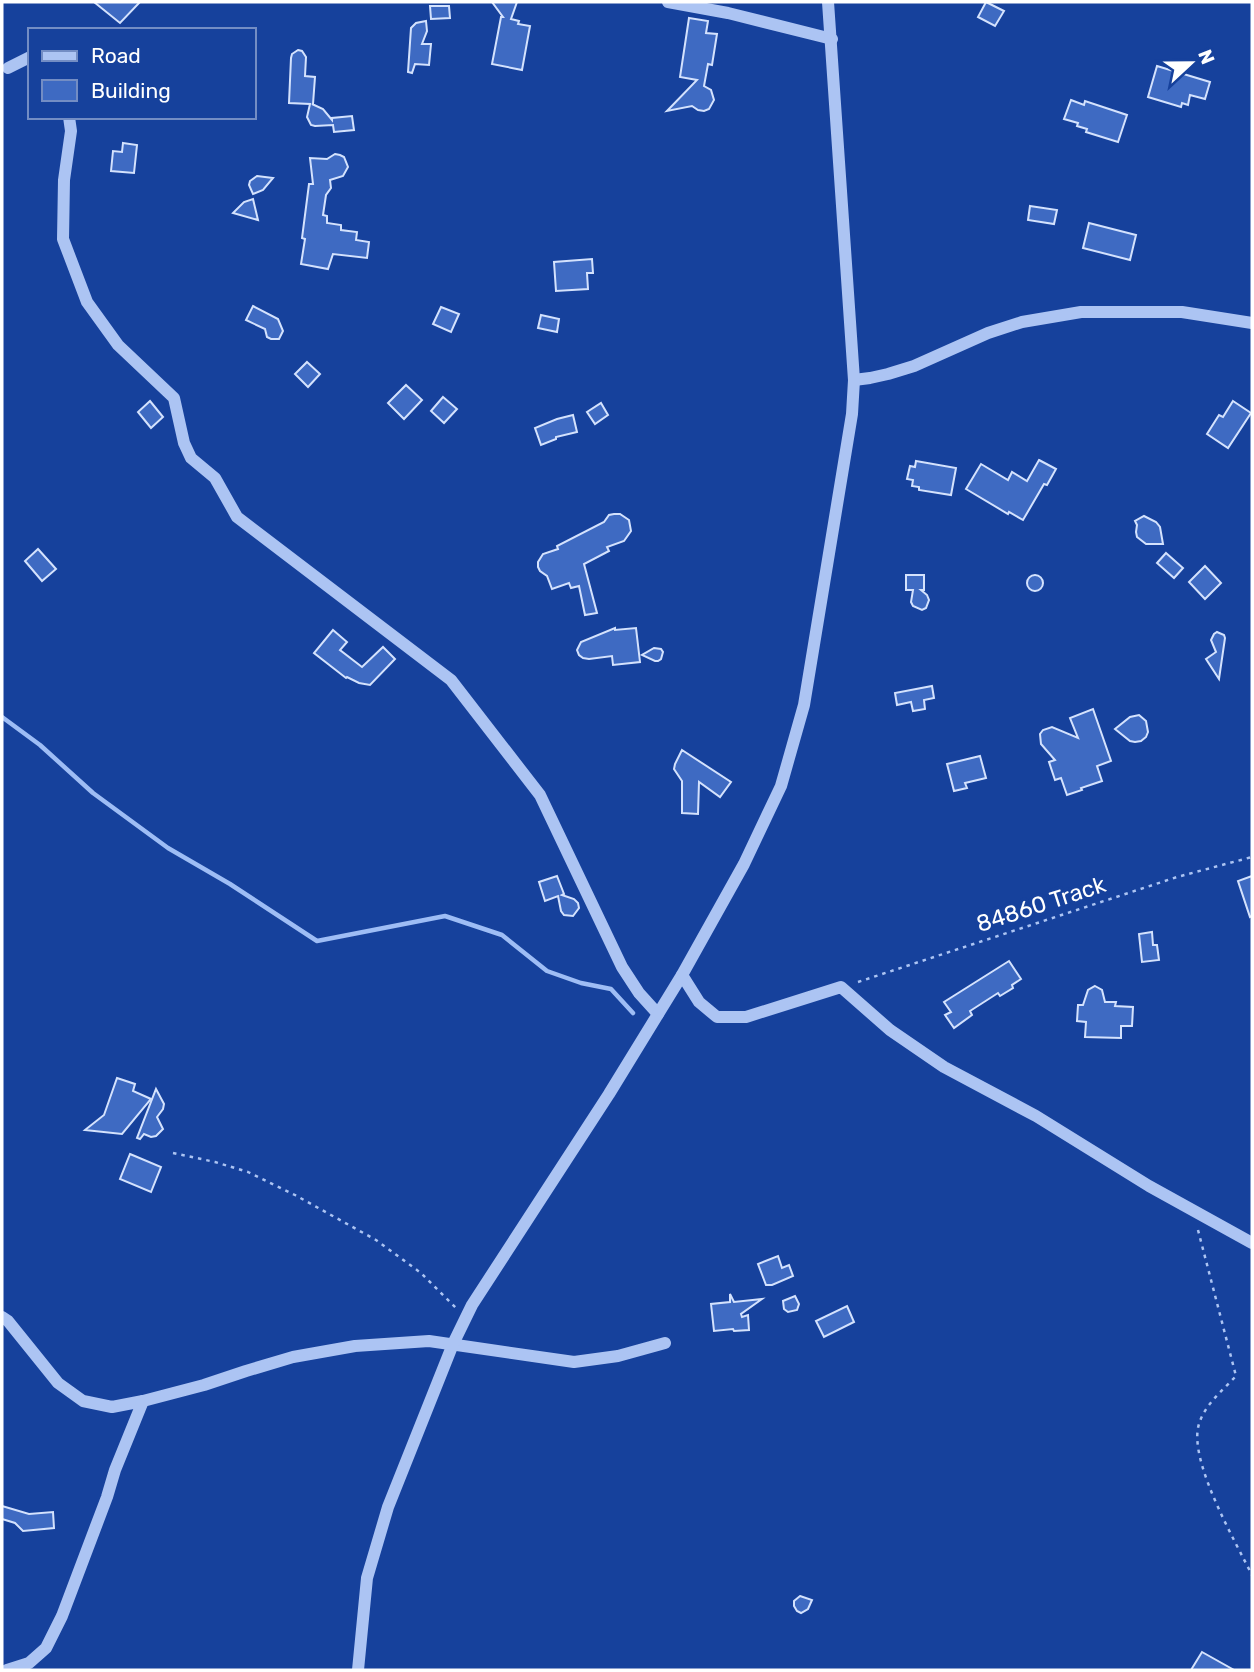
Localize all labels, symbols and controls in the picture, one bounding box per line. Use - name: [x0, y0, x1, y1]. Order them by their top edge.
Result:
- legend: [28, 28, 256, 119]
- north arrow: [1156, 28, 1226, 98]
- text: Road: [91, 43, 141, 68]
- text: N: [1193, 46, 1220, 67]
- text: Building: [91, 78, 171, 103]
- street label: 84860 Track: [973, 870, 1109, 938]

